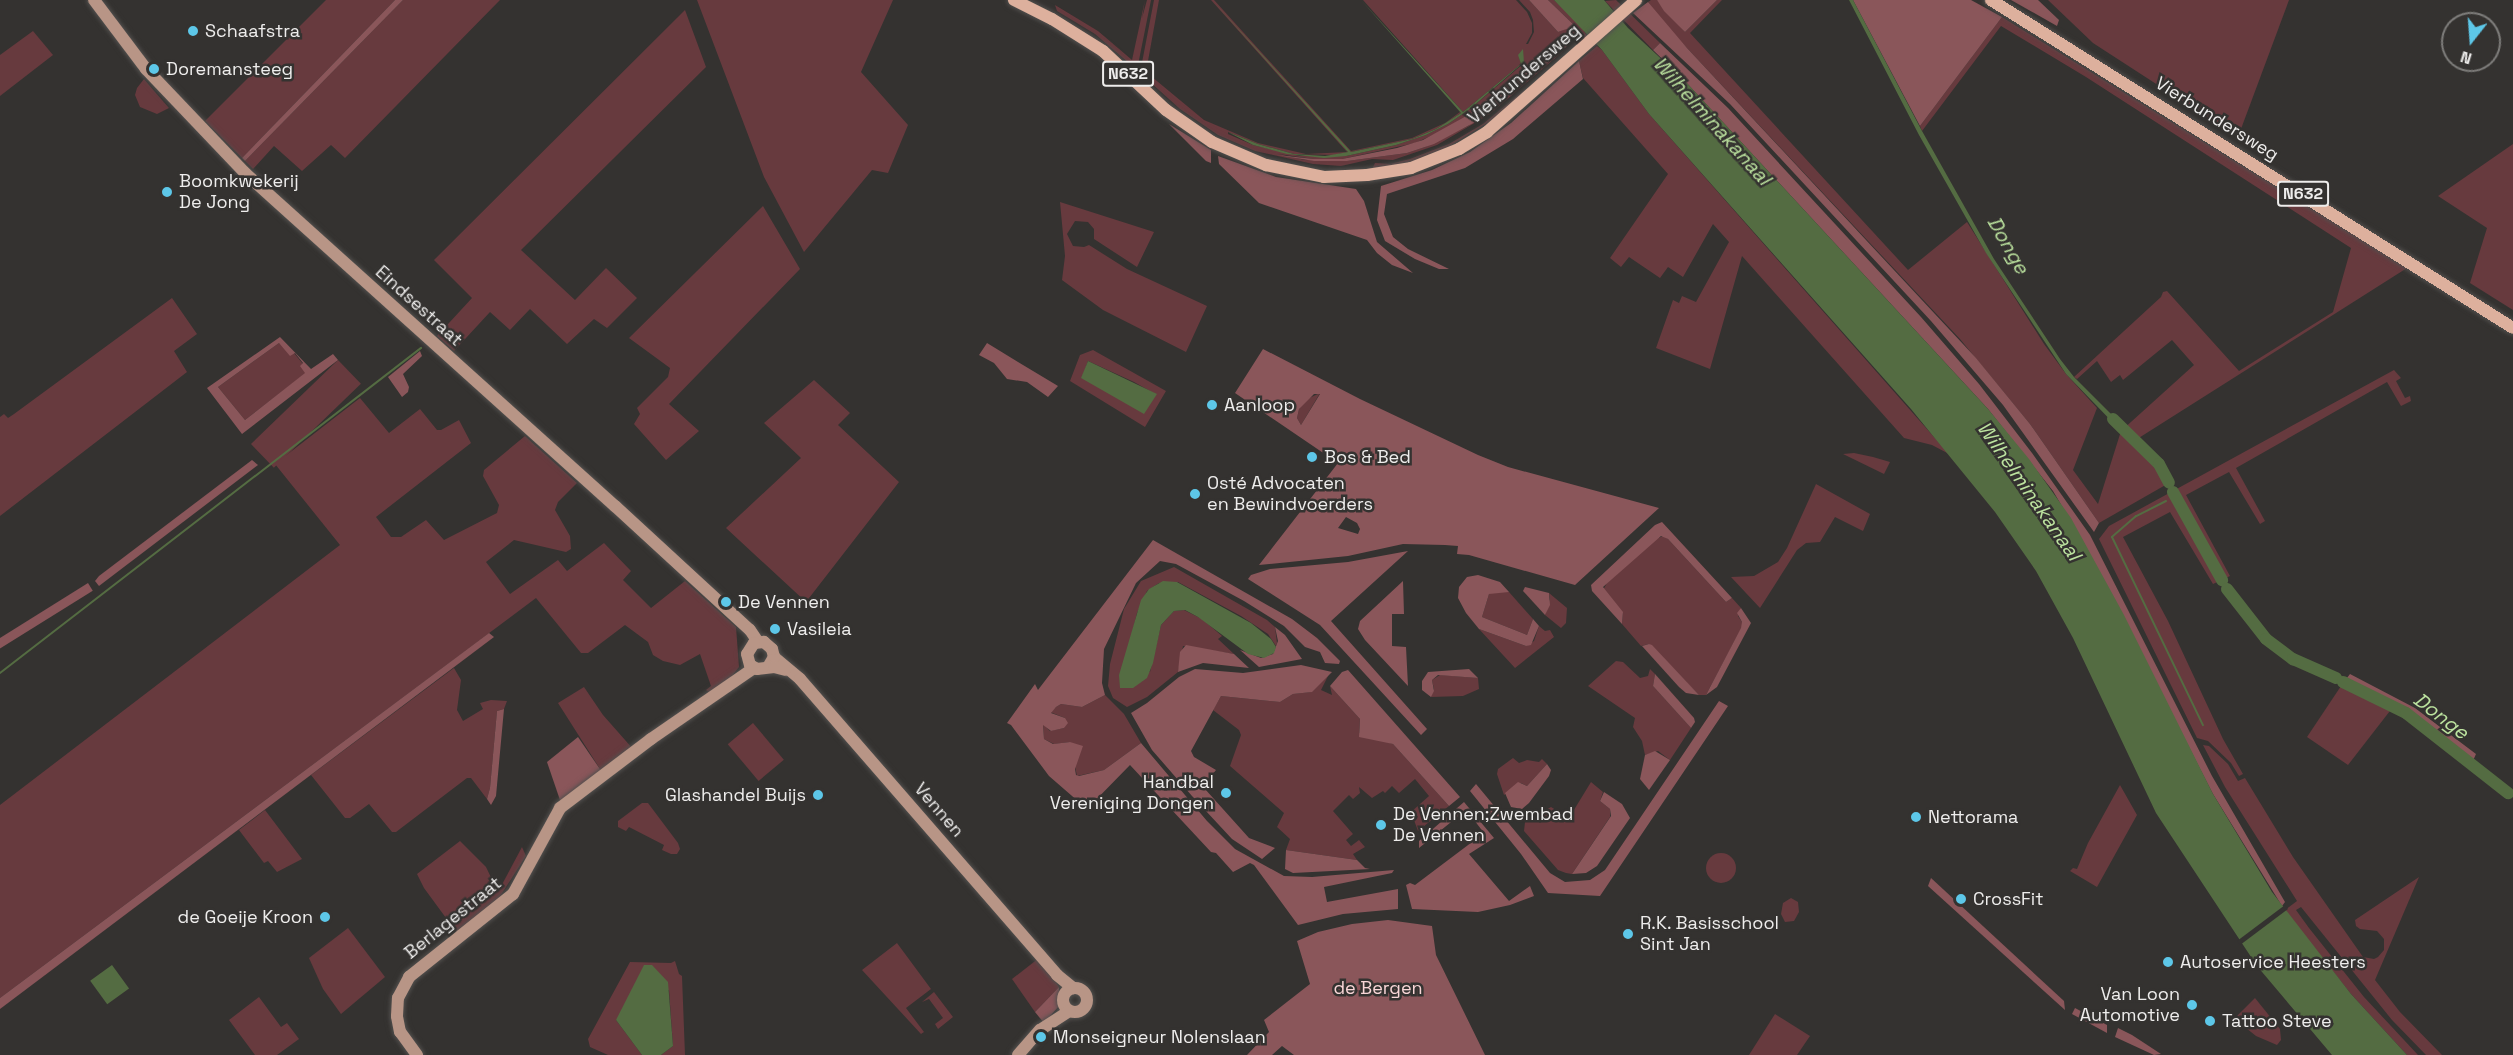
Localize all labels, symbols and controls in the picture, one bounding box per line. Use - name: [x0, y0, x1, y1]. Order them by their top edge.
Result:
- north arrow: [2441, 12, 2501, 72]
- place label: Schaafstra: [205, 20, 300, 42]
- street label: Vierbundersweg: [1464, 20, 1584, 128]
- marker: Schaafstra: [186, 24, 200, 38]
- text: N: [2458, 46, 2474, 69]
- water label: Wilhelminakanaal: [1648, 52, 1776, 190]
- place label: Doremansteeg: [166, 58, 293, 80]
- road number: N632: [1101, 61, 1155, 87]
- marker: Doremansteeg: [147, 62, 161, 76]
- street label: Vierbundersweg: [2151, 72, 2283, 166]
- place label: Boomkwekerij De Jong: [179, 171, 299, 213]
- road number: N632: [2276, 181, 2330, 207]
- marker: Boomkwekerij De Jong: [160, 185, 174, 199]
- water label: Donge: [1982, 212, 2034, 278]
- street label: Eindsestraat: [371, 261, 467, 351]
- place label: Aanloop: [1224, 394, 1295, 416]
- marker: Aanloop: [1205, 398, 1219, 412]
- water label: Wilhelminakanaal: [1972, 417, 2086, 565]
- place label: Bos & Bed: [1324, 446, 1411, 468]
- marker: Bos & Bed: [1305, 450, 1319, 464]
- place label: Osté Advocaten en Bewindvoerders: [1207, 473, 1373, 516]
- marker: Osté Advocaten en Bewindvoerders: [1188, 487, 1202, 501]
- place label: De Vennen: [738, 591, 830, 613]
- marker: De Vennen: [719, 595, 733, 609]
- place label: Vasileia: [787, 618, 851, 640]
- marker: Vasileia: [768, 622, 782, 636]
- water label: Donge: [2409, 688, 2473, 744]
- place label: Handbal Vereniging Dongen: [1050, 772, 1214, 814]
- street label: Vennen: [910, 778, 968, 842]
- place label: Glashandel Buijs: [665, 784, 806, 806]
- marker: Handbal Vereniging Dongen: [1219, 786, 1233, 800]
- marker: Glashandel Buijs: [811, 788, 825, 802]
- place label: De Vennen;Zwembad De Vennen: [1393, 804, 1574, 846]
- place label: Nettorama: [1928, 806, 2018, 828]
- marker: Nettorama: [1909, 810, 1923, 824]
- marker: De Vennen;Zwembad De Vennen: [1374, 818, 1388, 832]
- street label: Berlagestraat: [400, 872, 506, 964]
- place label: CrossFit: [1973, 888, 2044, 910]
- marker: CrossFit: [1954, 892, 1968, 906]
- place label: de Goeije Kroon: [178, 906, 313, 928]
- marker: de Goeije Kroon: [318, 910, 332, 924]
- place label: R.K. Basisschool Sint Jan: [1640, 913, 1780, 956]
- marker: R.K. Basisschool Sint Jan: [1621, 927, 1635, 941]
- place label: Autoservice Heesters: [2180, 951, 2366, 973]
- marker: Autoservice Heesters: [2161, 955, 2175, 969]
- park label: de Bergen: [1333, 977, 1423, 999]
- place label: Van Loon Automotive: [2080, 984, 2180, 1026]
- marker: Van Loon Automotive: [2185, 998, 2199, 1012]
- place label: Tattoo Steve: [2222, 1010, 2332, 1032]
- marker: Tattoo Steve: [2203, 1014, 2217, 1028]
- place label: Monseigneur Nolenslaan: [1053, 1026, 1266, 1048]
- marker: Monseigneur Nolenslaan: [1034, 1030, 1048, 1044]

